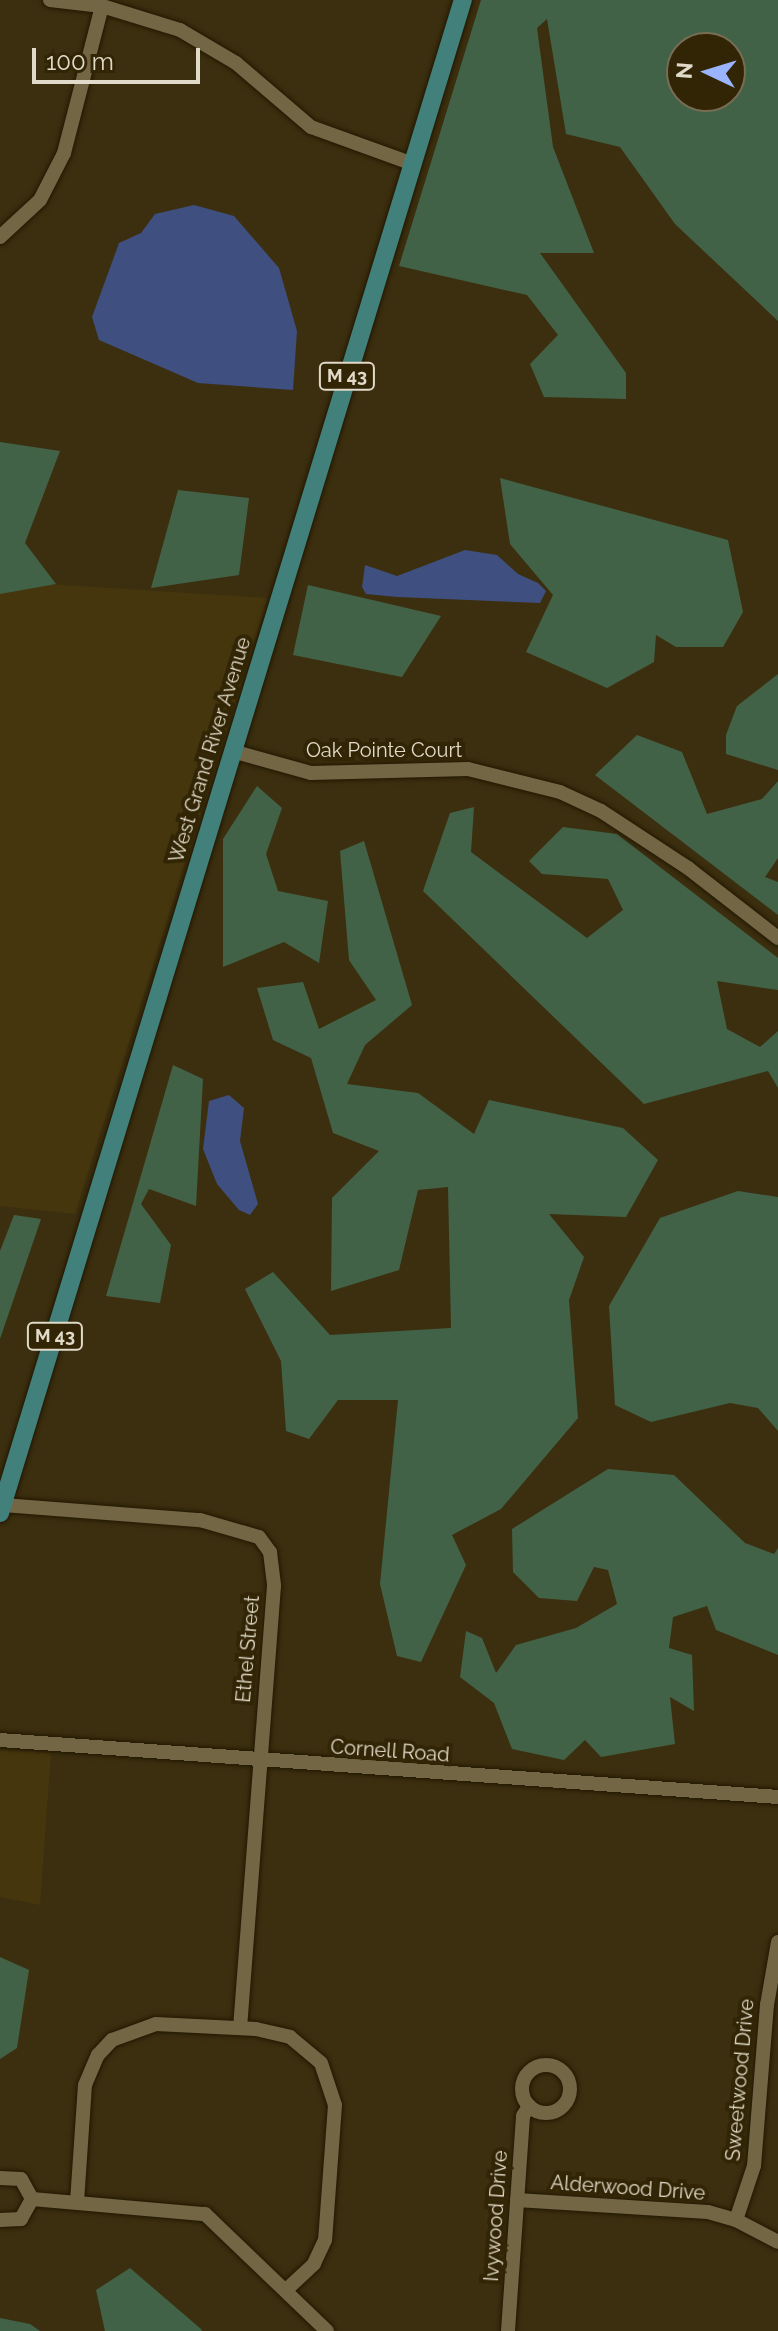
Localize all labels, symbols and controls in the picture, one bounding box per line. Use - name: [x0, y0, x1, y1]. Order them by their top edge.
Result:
- scale bar: [36, 32, 204, 82]
- north arrow: [666, 32, 746, 112]
- text: 100 m: [46, 47, 114, 76]
- text: N: [670, 61, 698, 80]
- road number: M 43: [317, 362, 377, 390]
- street label: West Grand River Avenue: [164, 634, 256, 866]
- street label: Oak Pointe Court: [306, 738, 462, 762]
- road number: M 43: [25, 1322, 85, 1350]
- street label: Ethel Street: [231, 1594, 265, 1704]
- street label: Cornell Road: [329, 1735, 451, 1767]
- street label: Sweetwood Drive: [721, 1998, 759, 2162]
- street label: Ivywood Drive: [479, 2150, 513, 2282]
- street label: Alderwood Drive: [550, 2171, 706, 2205]

